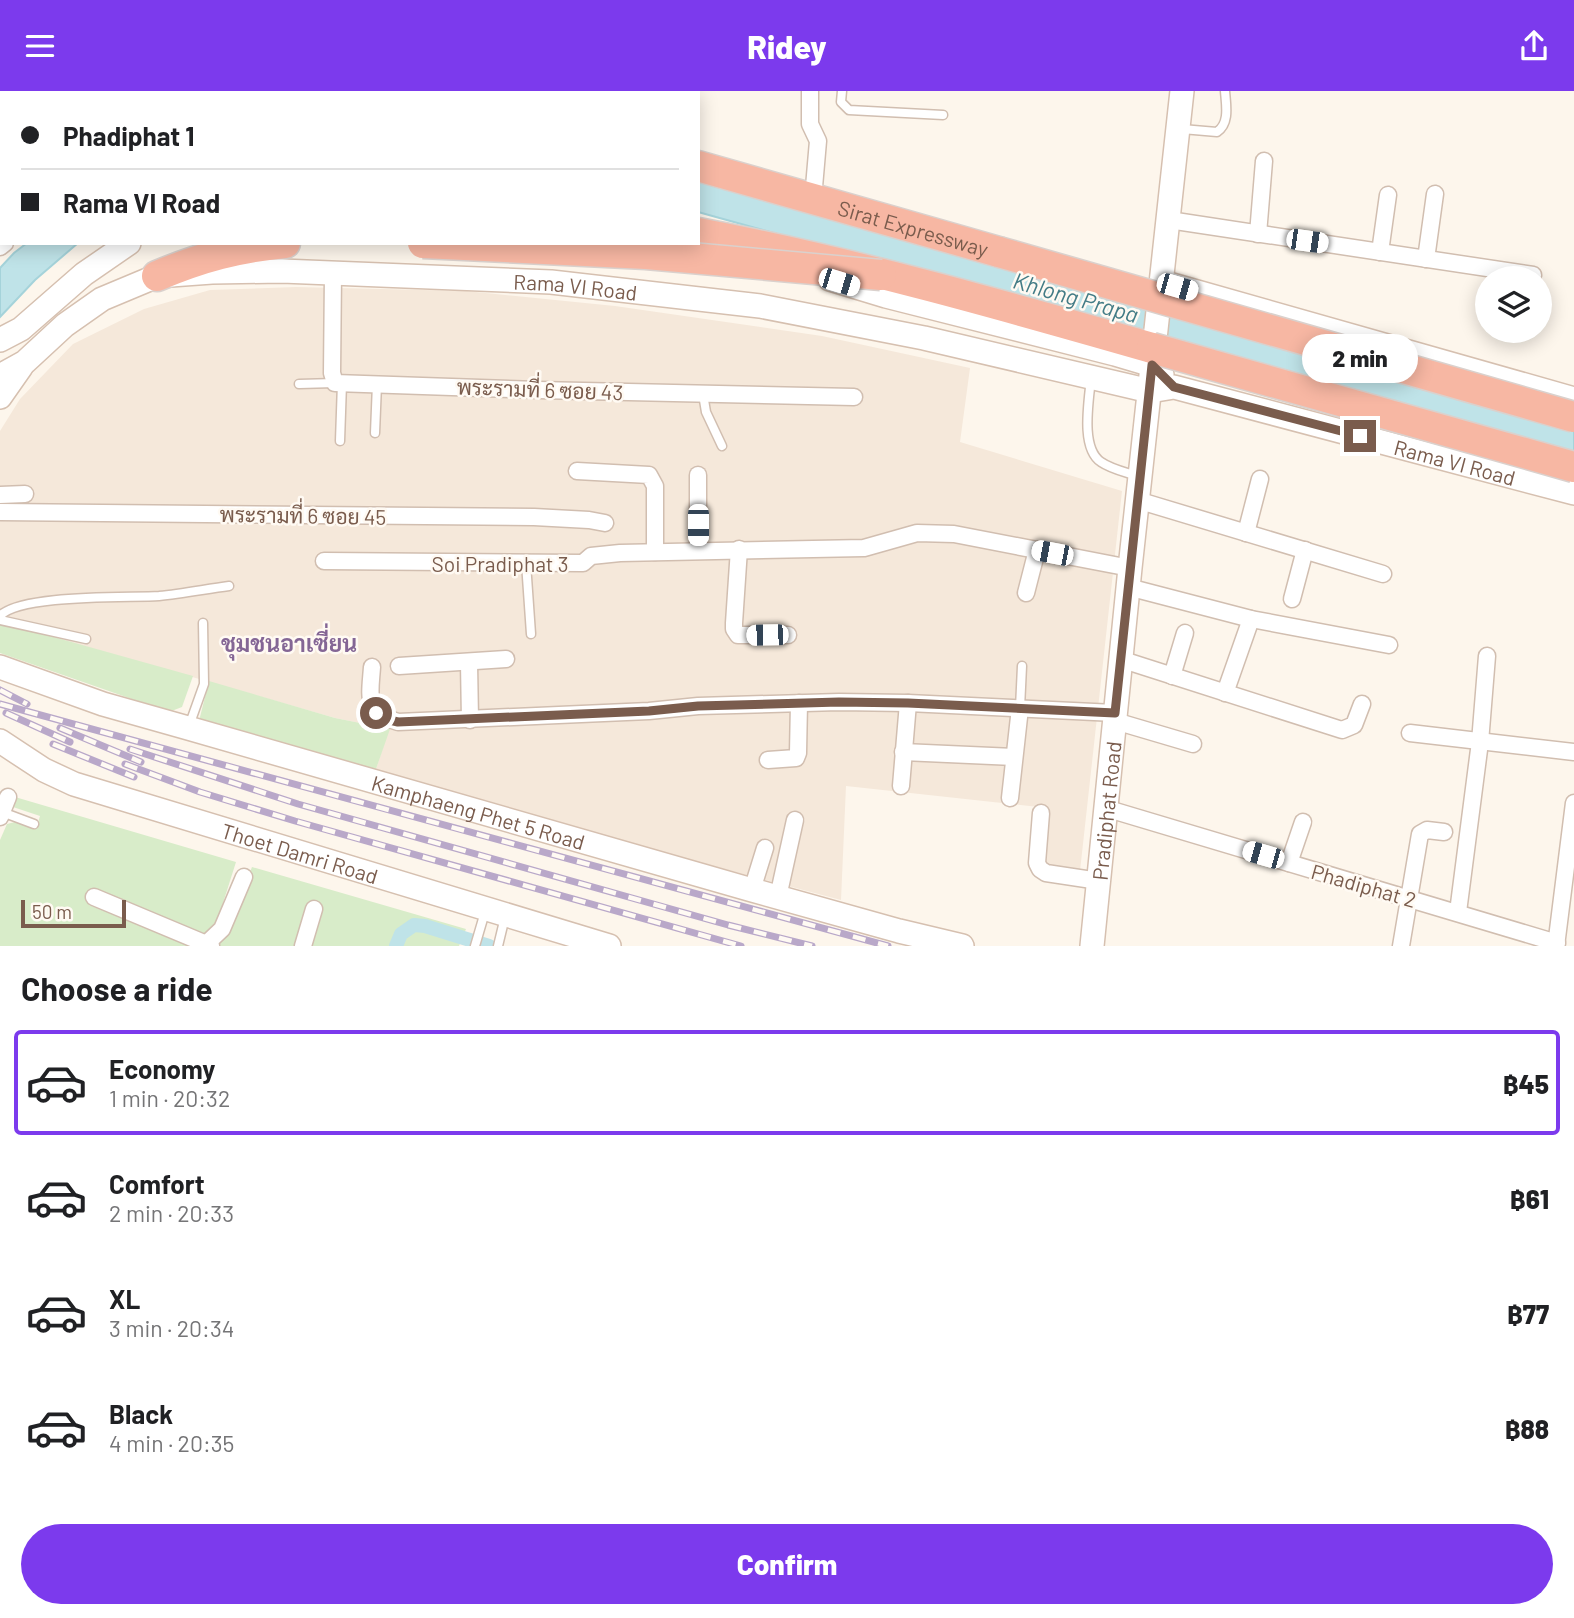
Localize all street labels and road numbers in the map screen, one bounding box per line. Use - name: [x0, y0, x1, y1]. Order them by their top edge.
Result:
- street label: Sirat Expressway: [835, 194, 992, 261]
- street label: Rama VI Road: [513, 268, 639, 304]
- street label: พระรามที่ 6 ซอย 43: [456, 368, 624, 404]
- street label: Rama VI Road: [1392, 433, 1518, 489]
- street label: พระรามที่ 6 ซอย 45: [219, 495, 387, 529]
- street label: Soi Pradiphat 3: [431, 551, 569, 576]
- street label: Pradiphat Road: [1086, 740, 1125, 881]
- street label: Kamphaeng Phet 5 Road: [369, 769, 588, 854]
- street label: Thoet Damri Road: [219, 817, 381, 888]
- street label: Phadiphat 2: [1309, 858, 1419, 912]

